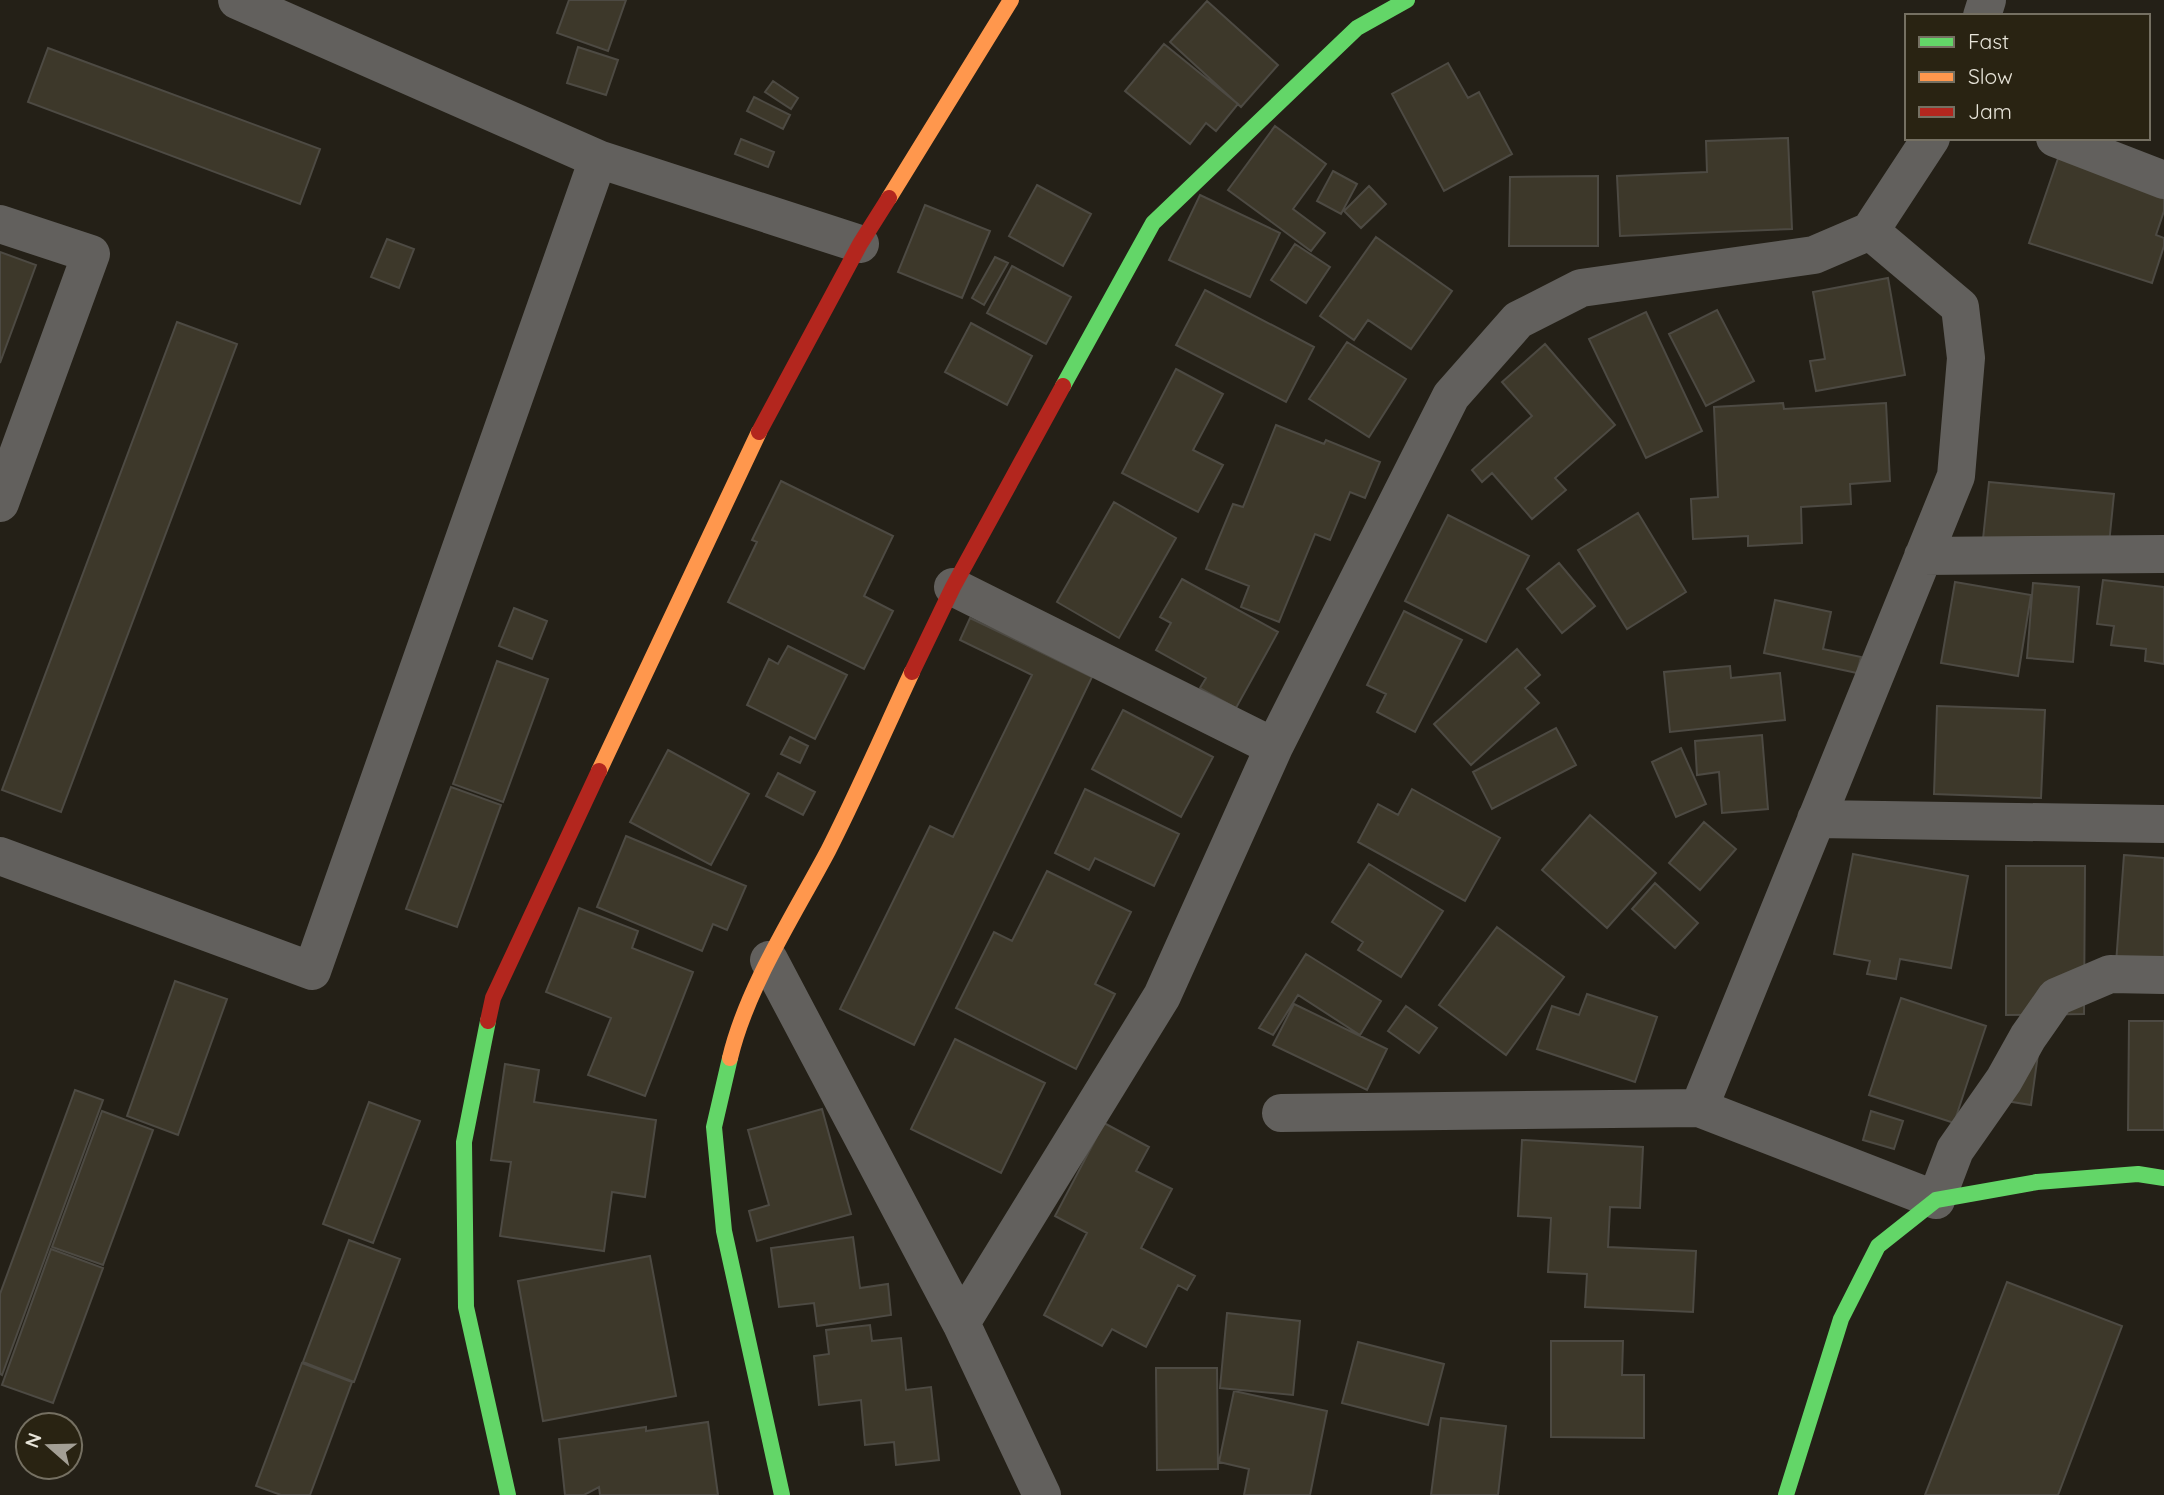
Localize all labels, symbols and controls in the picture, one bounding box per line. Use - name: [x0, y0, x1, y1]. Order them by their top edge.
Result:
- legend: [1905, 14, 2150, 140]
- text: Fast: [1968, 28, 2009, 54]
- text: Slow: [1968, 63, 2013, 89]
- text: Jam: [1968, 98, 2012, 124]
- north arrow: [14, 1411, 84, 1481]
- text: N: [19, 1430, 47, 1451]

